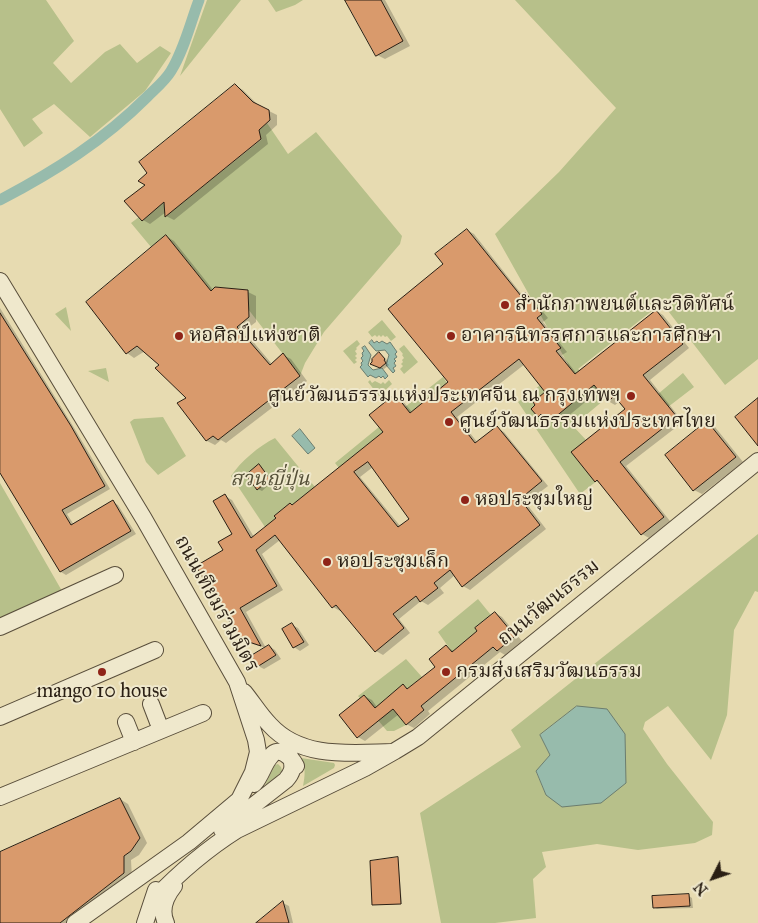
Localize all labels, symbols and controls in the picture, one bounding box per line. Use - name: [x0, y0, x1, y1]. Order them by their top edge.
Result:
- place label: สำนักภาพยนต์และวิดิทัศน์: [515, 293, 735, 317]
- marker: สำนักภาพยนต์และวิดิทัศน์: [499, 299, 511, 311]
- place label: หอศิลป์แห่งชาติ: [189, 324, 321, 348]
- place label: อาคารนิทรรศการและการศึกษา: [461, 324, 721, 348]
- marker: หอศิลป์แห่งชาติ: [173, 330, 185, 342]
- marker: อาคารนิทรรศการและการศึกษา: [445, 330, 457, 342]
- place label: ศูนย์วัฒนธรรมแห่งประเทศจีน ณ กรุงเทพฯ: [268, 384, 621, 408]
- marker: ศูนย์วัฒนธรรมแห่งประเทศจีน ณ กรุงเทพฯ: [625, 390, 637, 402]
- place label: ศูนย์วัฒนธรรมแห่งประเทศไทย: [459, 410, 716, 434]
- marker: ศูนย์วัฒนธรรมแห่งประเทศไทย: [443, 416, 455, 428]
- park label: สวนญี่ปุ่น: [230, 468, 310, 492]
- place label: หอประชุมใหญ่: [475, 488, 593, 512]
- marker: หอประชุมใหญ่: [459, 494, 471, 506]
- street label: ถนนเทียมร่วมมิตร: [169, 531, 263, 677]
- place label: หอประชุมเล็ก: [337, 550, 449, 574]
- street label: ถนนวัฒนธรรม: [493, 555, 605, 651]
- marker: หอประชุมเล็ก: [321, 556, 333, 568]
- place label: กรมส่งเสริมวัฒนธรรม: [456, 660, 642, 684]
- marker: mango 10 house: [96, 666, 108, 678]
- marker: กรมส่งเสริมวัฒนธรรม: [440, 666, 452, 678]
- place label: mango 10 house: [36, 680, 168, 704]
- north arrow: [688, 853, 738, 903]
- text: N: [691, 878, 712, 898]

